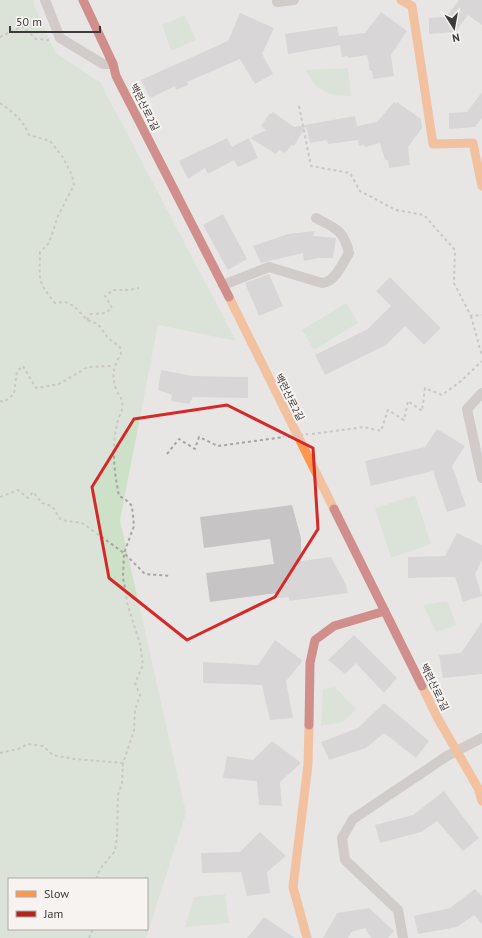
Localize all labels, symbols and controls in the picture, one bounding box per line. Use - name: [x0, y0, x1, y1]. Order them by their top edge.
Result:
- scale bar: [10, 8, 100, 34]
- north arrow: [434, 8, 474, 48]
- text: 50 m: [16, 14, 42, 29]
- text: N: [451, 30, 461, 45]
- street label: 백련산로2길: [127, 81, 162, 133]
- street label: 백련산로2길: [272, 371, 307, 423]
- street label: 백련산로2길: [417, 661, 452, 713]
- legend: [8, 878, 148, 930]
- text: Slow: [44, 886, 69, 901]
- text: Jam: [43, 906, 63, 921]

